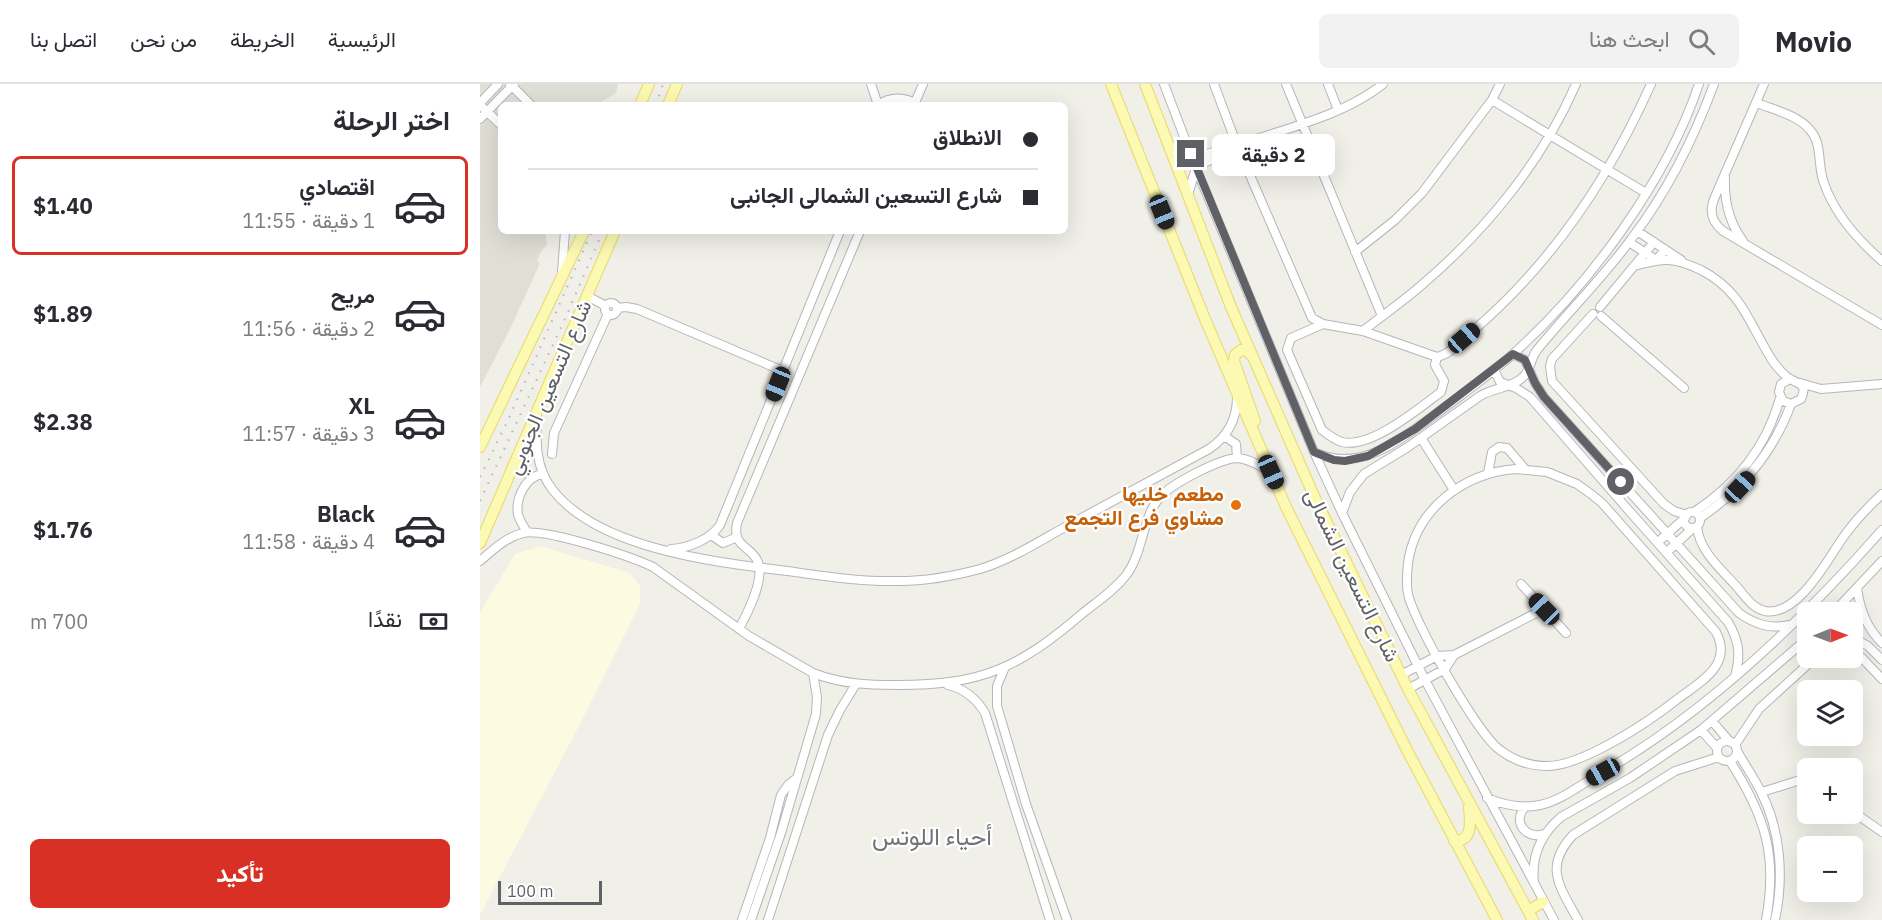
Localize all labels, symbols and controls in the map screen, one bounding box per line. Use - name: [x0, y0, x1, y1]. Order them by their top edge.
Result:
- search box: [1319, 14, 1739, 68]
- text: Movio: [1775, 23, 1852, 60]
- text: ابحث هنا: [1589, 24, 1670, 53]
- text: اتصل بنا: [30, 25, 97, 53]
- text: من نحن: [130, 25, 197, 53]
- text: الخريطة: [230, 25, 295, 53]
- text: الرئيسية: [328, 25, 396, 53]
- icon: search: [1685, 25, 1718, 58]
- text: اختر الرحلة: [333, 102, 450, 137]
- text: الانطلاق: [933, 122, 1002, 151]
- callout: 2 دقيقة: [1212, 133, 1335, 175]
- route end: [1177, 140, 1204, 167]
- text: 2 دقيقة: [1242, 141, 1305, 168]
- text: اقتصادي: [299, 172, 375, 201]
- icon: car: [393, 179, 447, 233]
- text: شارع التسعين الشمالى الجانبى: [730, 180, 1002, 209]
- text: $1.40: [33, 191, 93, 220]
- car: [1147, 192, 1177, 232]
- text: 1 دقيقة · 11:55: [242, 207, 375, 234]
- text: مريح: [331, 280, 375, 309]
- icon: car: [393, 287, 447, 341]
- street label: شارع التسعين الجنوبي: [499, 295, 601, 480]
- text: $1.89: [33, 299, 93, 328]
- text: 2 دقيقة · 11:56: [242, 315, 375, 342]
- car: [1445, 319, 1483, 357]
- car: [763, 364, 793, 404]
- text: XL: [349, 391, 375, 420]
- icon: car: [393, 395, 447, 449]
- text: $2.38: [33, 407, 93, 436]
- text: 3 دقيقة · 11:57: [242, 420, 375, 447]
- car: [1255, 452, 1287, 492]
- route start: [1607, 468, 1634, 495]
- car: [1721, 468, 1759, 506]
- place label: مطعم خليها مشاوي فرع التجمع: [1064, 479, 1224, 535]
- street label: شارع التسعين الشمالى: [1298, 484, 1407, 667]
- marker: مطعم خليها مشاوي فرع التجمع: [1229, 498, 1243, 512]
- text: Black: [317, 499, 375, 528]
- icon: car: [393, 503, 447, 557]
- text: $1.76: [33, 515, 93, 544]
- text: 4 دقيقة · 11:58: [242, 528, 375, 555]
- car: [1525, 590, 1563, 628]
- north arrow: [1797, 602, 1863, 668]
- map controls: [1797, 602, 1863, 902]
- text: نقدًا: [368, 604, 402, 633]
- icon: cash: [417, 605, 450, 638]
- text: 700 m: [30, 608, 88, 635]
- button: layers: [1797, 680, 1863, 746]
- car: [1583, 755, 1623, 789]
- button: +: [1797, 758, 1863, 824]
- district label: أحياء اللوتس: [872, 820, 992, 852]
- button: −: [1797, 836, 1863, 902]
- button: تأكيد: [30, 839, 450, 908]
- scale bar: [498, 878, 602, 906]
- text: 100 m: [507, 881, 554, 901]

